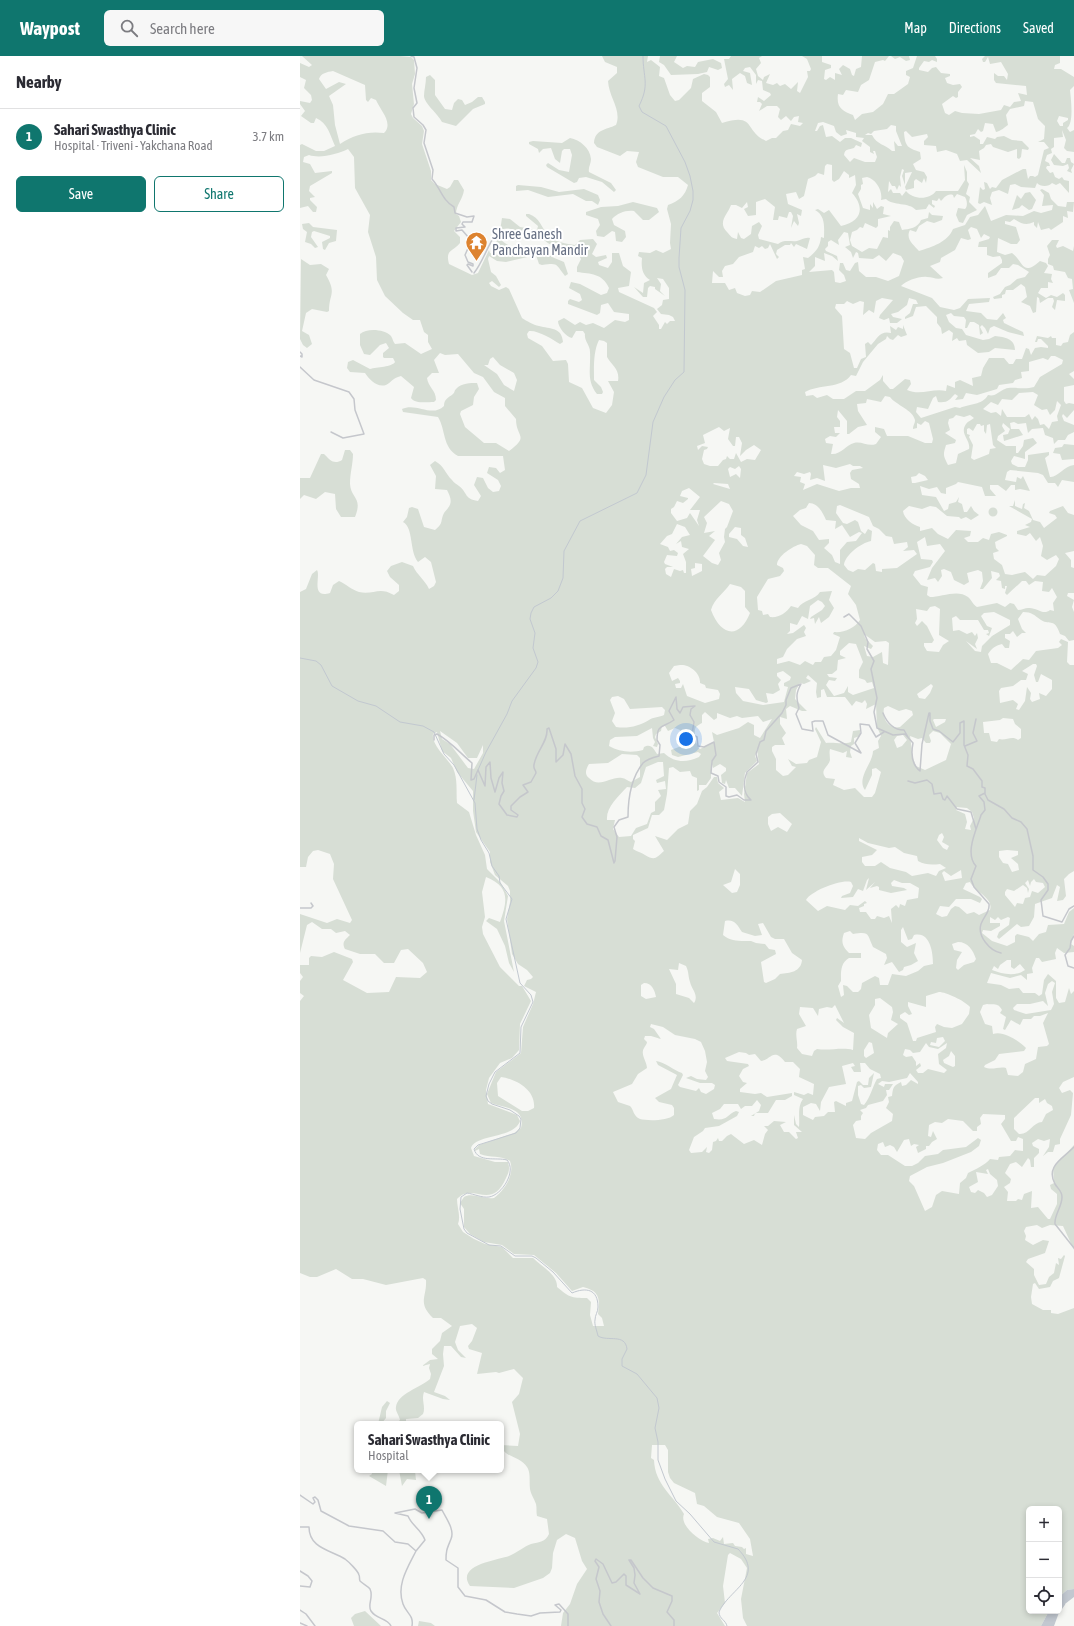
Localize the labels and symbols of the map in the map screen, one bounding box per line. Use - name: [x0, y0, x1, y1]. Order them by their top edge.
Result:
- place label: Shree Ganesh Panchayan Mandir: [492, 226, 589, 258]
- temple icon: Shree Ganesh Panchayan Mandir: [464, 229, 490, 262]
- your location: [676, 729, 696, 749]
- pin: 1: [416, 1486, 442, 1519]

